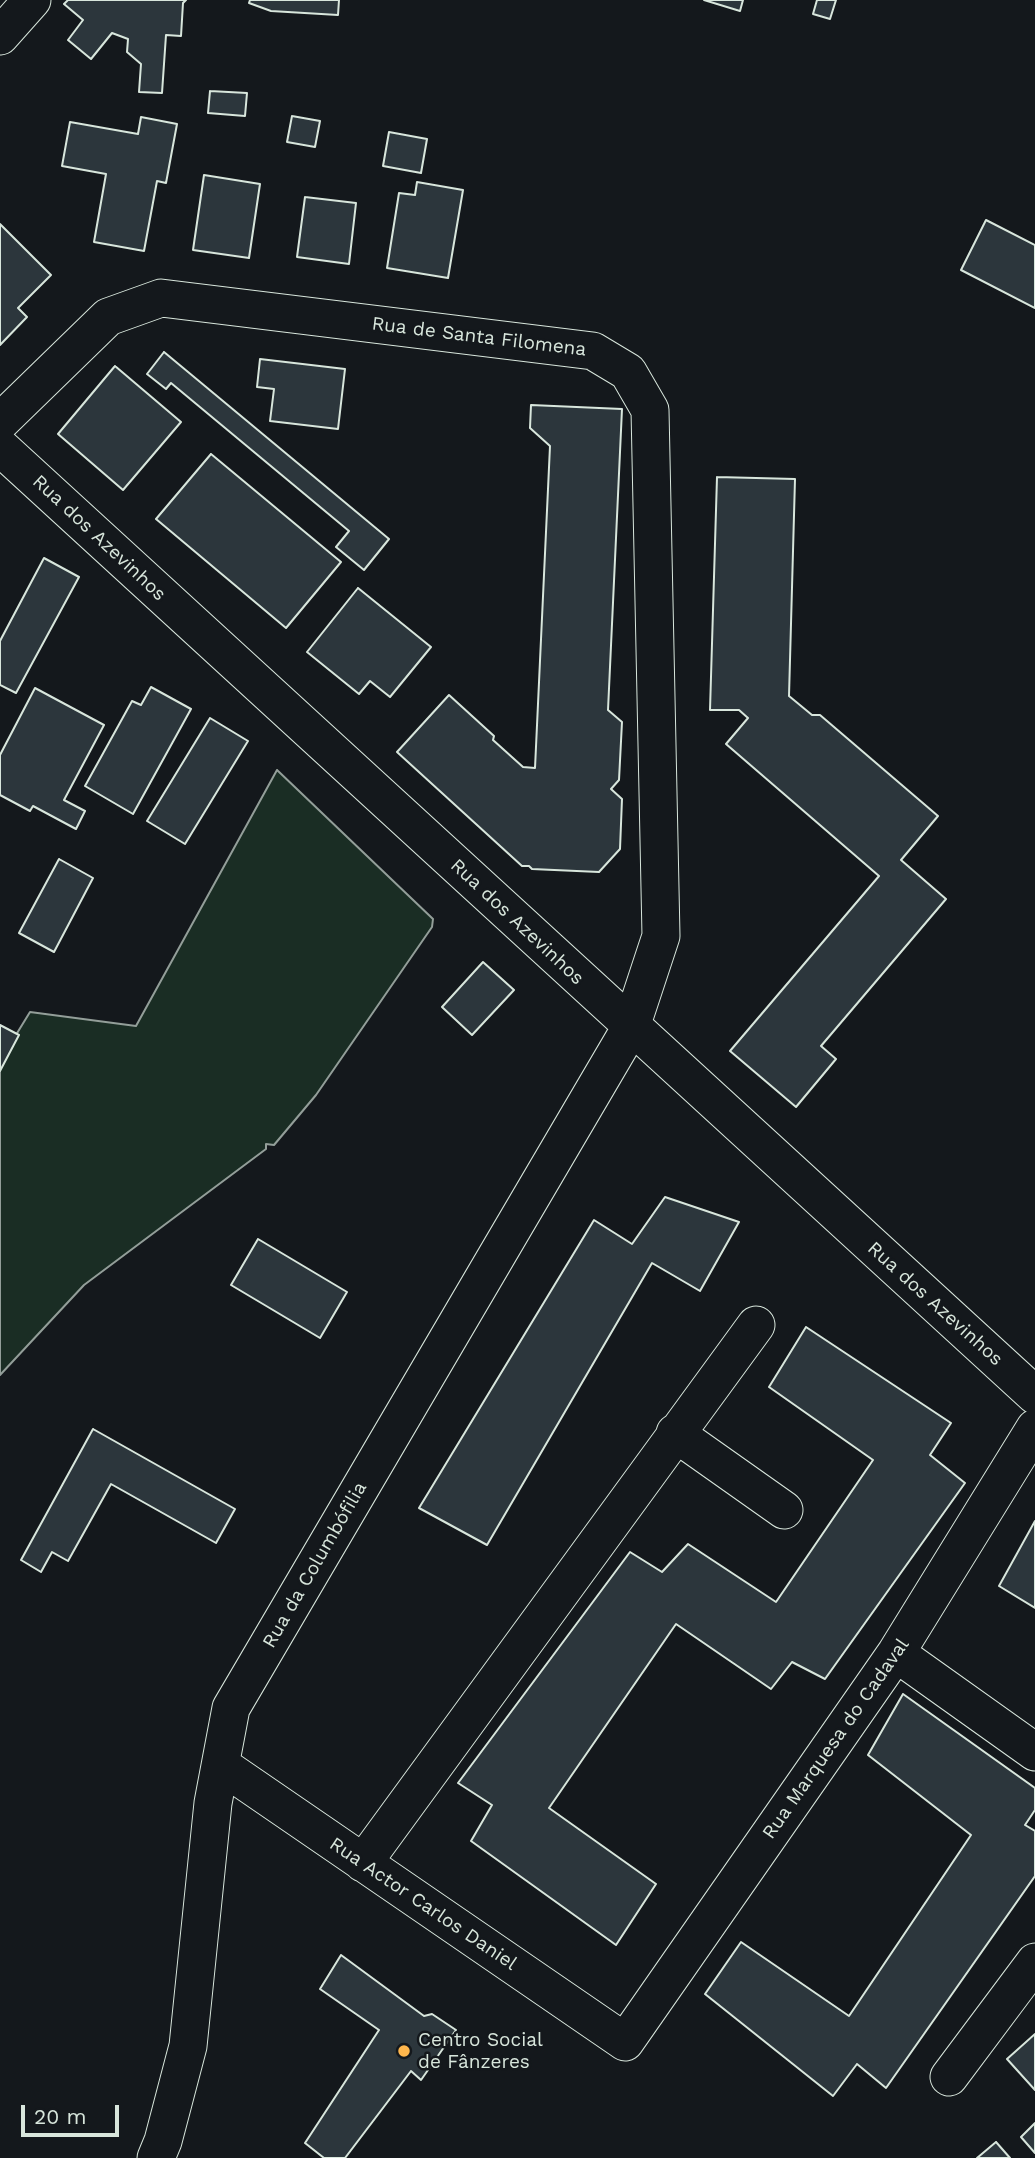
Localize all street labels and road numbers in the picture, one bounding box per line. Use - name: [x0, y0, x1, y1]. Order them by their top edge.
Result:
- street label: Rua de Santa Filomena: [371, 313, 587, 361]
- street label: Rua dos Azevinhos: [27, 470, 171, 606]
- street label: Rua dos Azevinhos: [445, 854, 589, 990]
- street label: Rua dos Azevinhos: [863, 1237, 1007, 1371]
- street label: Rua da Columbófilia: [258, 1478, 372, 1652]
- street label: Rua Marquesa do Cadaval: [758, 1634, 914, 1844]
- street label: Rua Actor Carlos Daniel: [325, 1833, 521, 1975]

